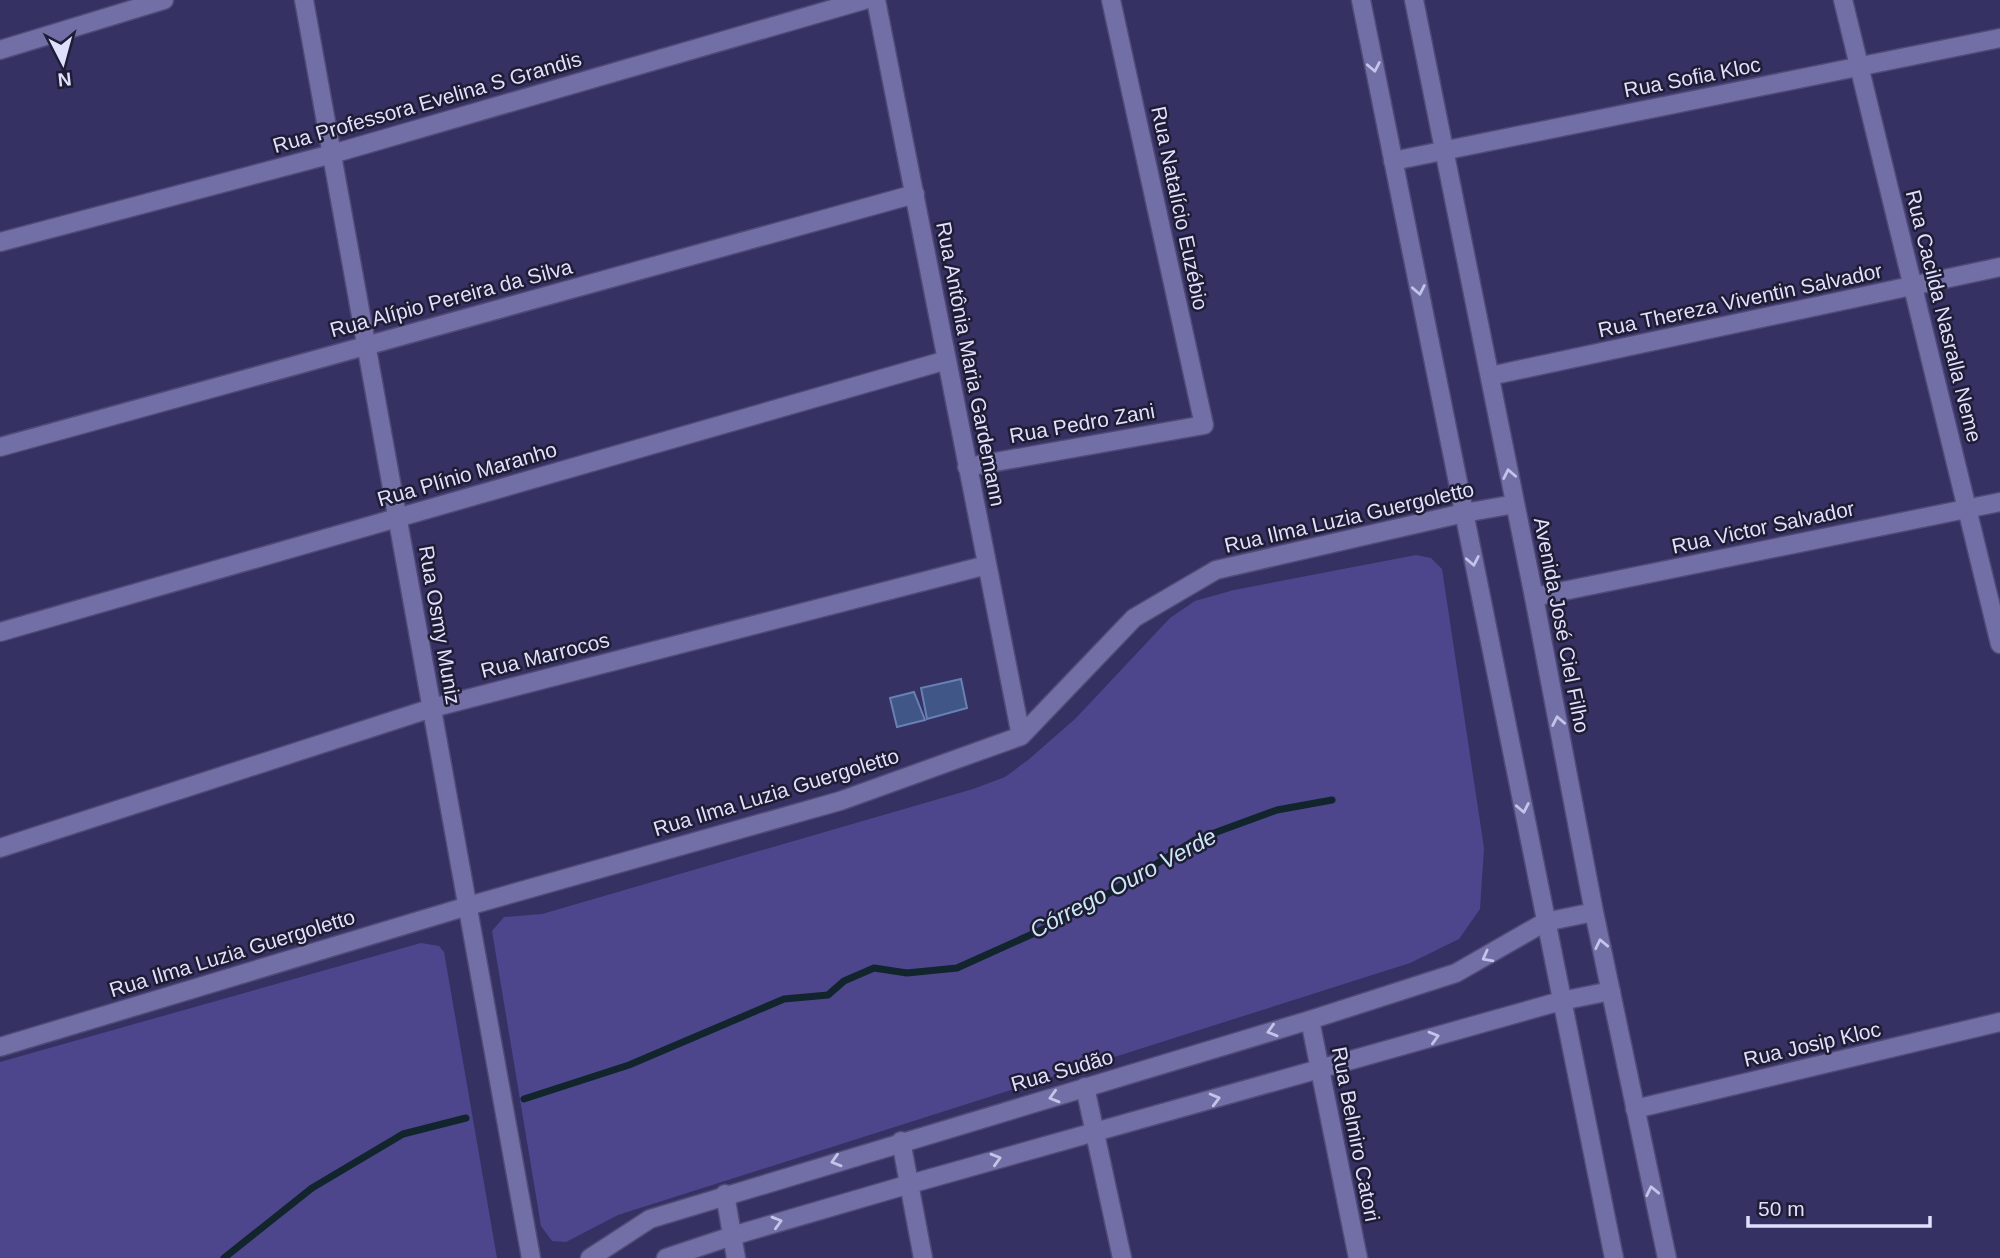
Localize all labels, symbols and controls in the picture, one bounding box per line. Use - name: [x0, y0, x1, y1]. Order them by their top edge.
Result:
- north arrow: [28, 28, 98, 98]
- street label: Rua Professora Evelina S Grandis: [270, 47, 584, 157]
- street label: Rua Sofia Kloc: [1622, 52, 1762, 102]
- one-way arrow: [1366, 61, 1381, 73]
- text: N: [57, 68, 73, 91]
- street label: Rua Natalício Euzébio: [1147, 104, 1213, 312]
- street label: Rua Cacilda Nasralla Neme: [1901, 188, 1987, 444]
- street label: Rua Antônia Maria Gardemann: [932, 220, 1010, 508]
- street label: Rua Alípio Pereira da Silva: [327, 254, 575, 341]
- street label: Rua Thereza Viventin Salvador: [1596, 259, 1884, 341]
- one-way arrow: [1411, 284, 1426, 296]
- street label: Rua Pedro Zani: [1008, 399, 1156, 447]
- street label: Rua Plínio Maranho: [375, 437, 559, 511]
- one-way arrow: [1503, 468, 1518, 480]
- street label: Rua Ilma Luzia Guergoletto: [1222, 477, 1476, 557]
- street label: Rua Victor Salvador: [1669, 496, 1857, 558]
- street label: Avenida José Ciel Filho: [1530, 515, 1594, 735]
- street label: Rua Osmy Muniz: [415, 544, 465, 706]
- one-way arrow: [1465, 555, 1480, 567]
- street label: Rua Marrocos: [478, 628, 612, 682]
- one-way arrow: [1551, 715, 1566, 727]
- street label: Rua Ilma Luzia Guergoletto: [650, 744, 902, 840]
- one-way arrow: [1514, 802, 1529, 814]
- water label: Córrego Ouro Verde: [1025, 823, 1221, 943]
- street label: Rua Ilma Luzia Guergoletto: [106, 905, 358, 1001]
- one-way arrow: [1595, 938, 1610, 950]
- one-way arrow: [1481, 948, 1494, 962]
- street label: Rua Josip Kloc: [1741, 1017, 1883, 1071]
- one-way arrow: [1267, 1023, 1279, 1038]
- one-way arrow: [1428, 1030, 1440, 1045]
- street label: Rua Sudão: [1008, 1044, 1116, 1096]
- street label: Rua Belmiro Catori: [1328, 1045, 1384, 1223]
- one-way arrow: [1049, 1088, 1061, 1103]
- one-way arrow: [1209, 1092, 1221, 1107]
- one-way arrow: [830, 1152, 842, 1167]
- one-way arrow: [990, 1153, 1002, 1168]
- scale bar: [1748, 1184, 1930, 1228]
- one-way arrow: [1646, 1185, 1661, 1197]
- text: 50 m: [1758, 1197, 1805, 1220]
- one-way arrow: [771, 1216, 783, 1231]

